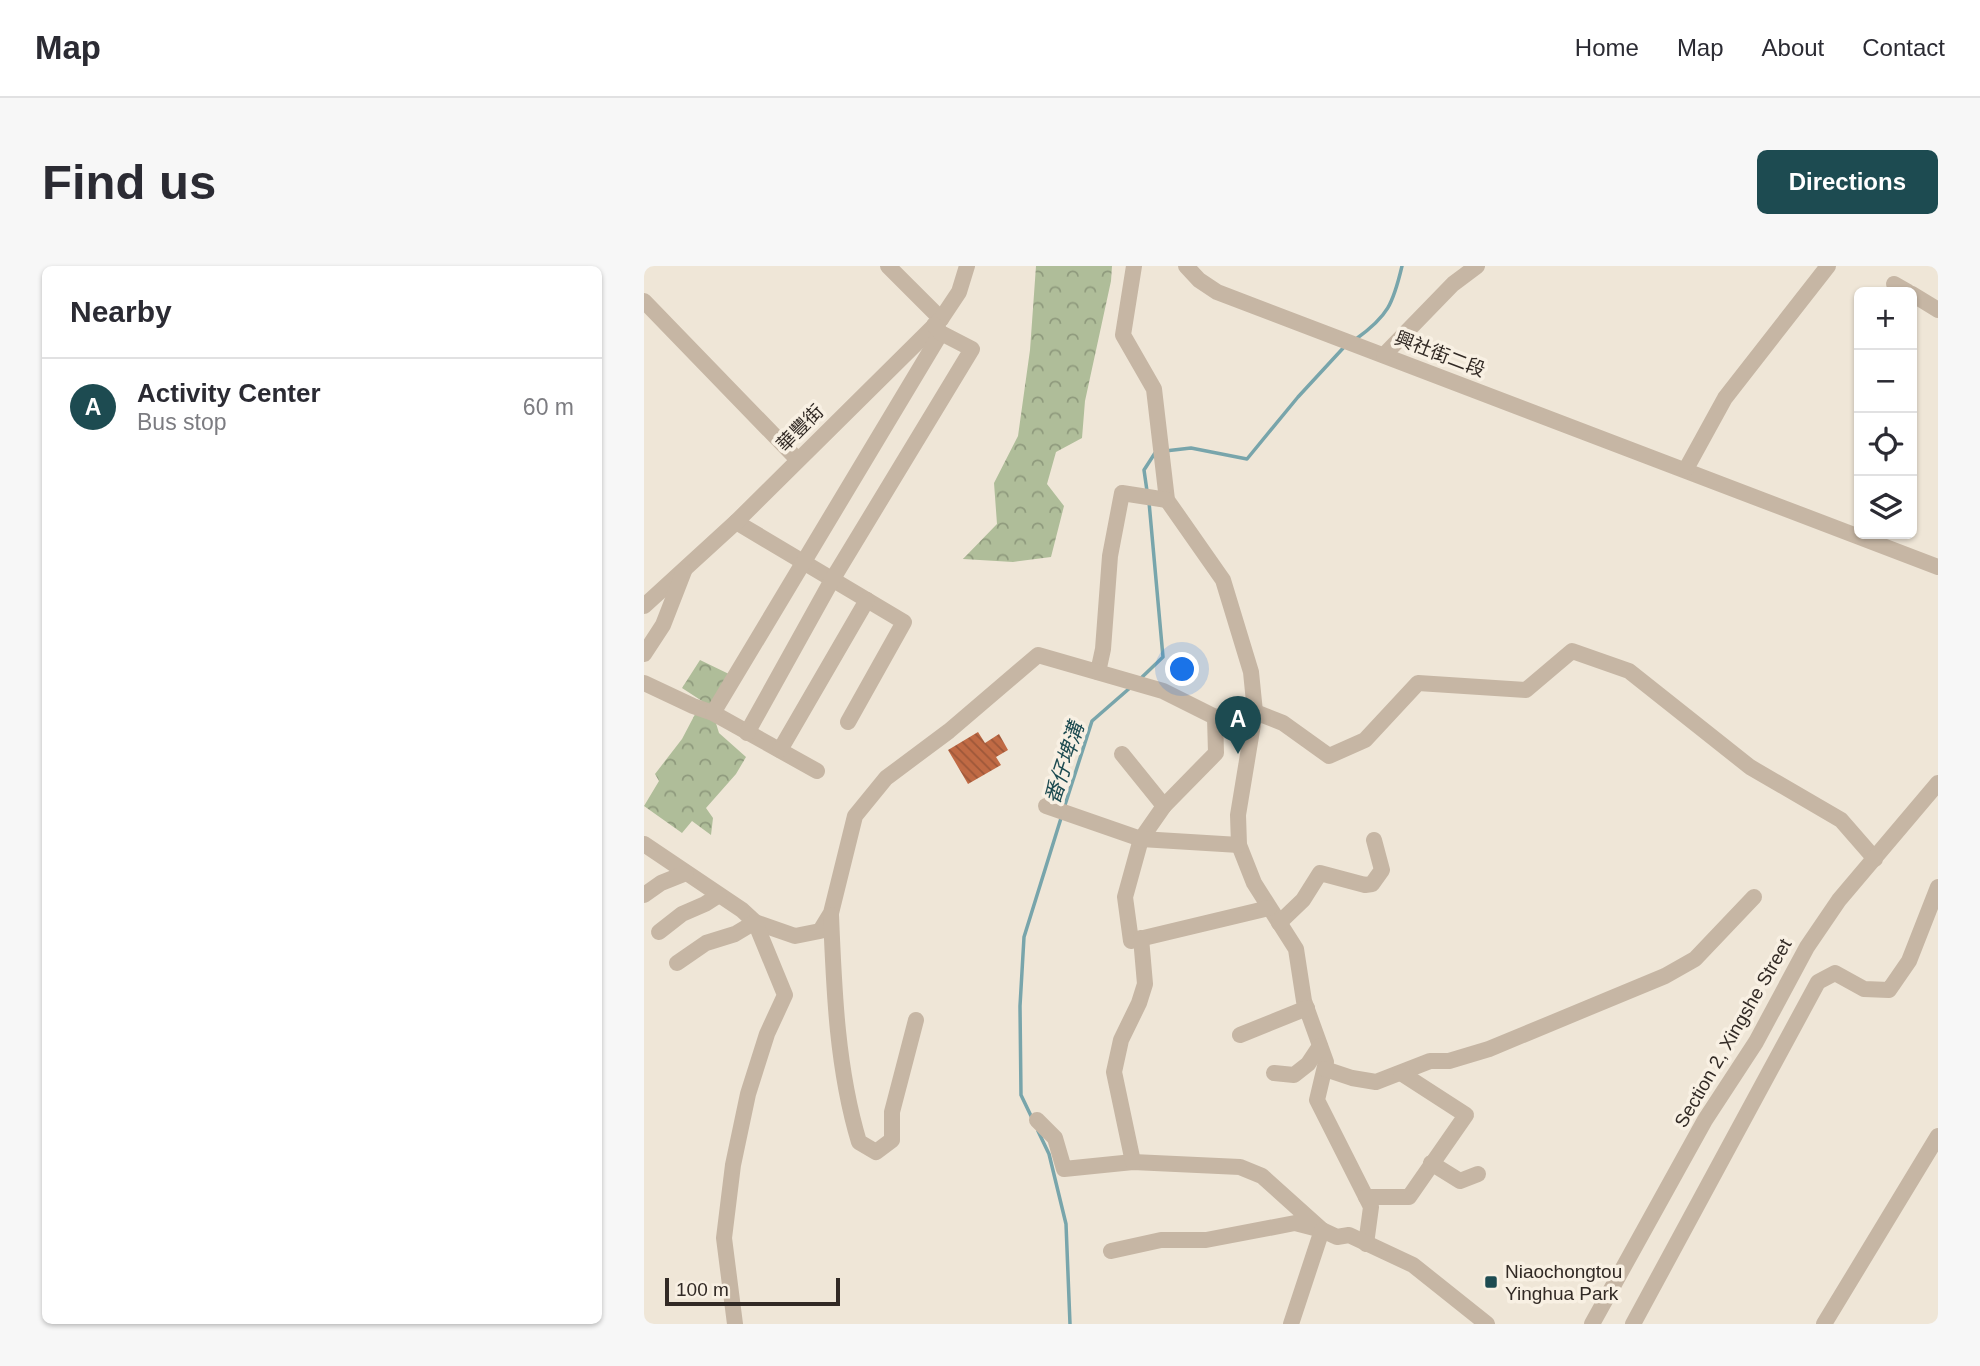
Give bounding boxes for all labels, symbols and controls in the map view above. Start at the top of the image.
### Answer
text: Map [35,29,101,66]
text: Home [1575,34,1639,61]
text: Map [1677,34,1724,61]
text: About [1762,34,1824,61]
text: Contact [1862,34,1945,61]
button: Directions [1757,150,1938,214]
text: Find us [42,155,216,209]
map controls [1854,287,1917,539]
button: + [1854,287,1917,350]
text: Nearby [70,295,172,328]
street label: 興社街二段 [1392,327,1488,381]
button: − [1854,350,1917,413]
text: Activity Center [137,378,321,408]
text: A [85,394,101,420]
text: 60 m [523,394,574,420]
street label: 華豐街 [772,400,828,456]
text: Bus stop [137,409,227,435]
button: locate [1854,413,1917,476]
button: layers [1854,476,1917,539]
your location [1165,652,1199,686]
pin: A [1215,696,1261,754]
water label: 番仔埤溝 [1040,717,1089,806]
street label: Section 2, Xingshe Street [1670,934,1796,1131]
place label: Niaochongtou Yinghua Park [1505,1261,1622,1304]
marker: Niaochongtou Yinghua Park [1483,1274,1499,1290]
scale bar [665,1275,840,1307]
text: 100 m [676,1279,729,1300]

